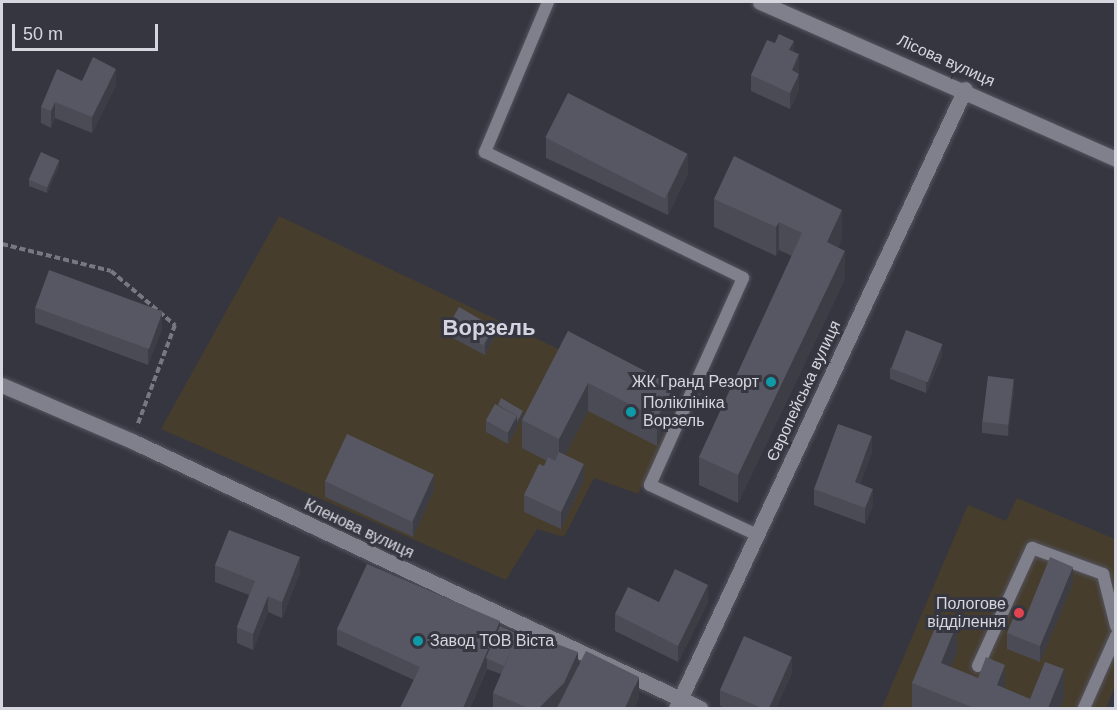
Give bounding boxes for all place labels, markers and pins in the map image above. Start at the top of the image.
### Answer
place label: ЖК Гранд Резорт [632,372,759,392]
marker: ЖК Гранд Резорт [764,375,778,389]
place label: Поліклініка Ворзель [643,393,725,431]
marker: Поліклініка Ворзель [624,405,638,419]
place label: Пологове відділення [927,594,1006,632]
marker: Пологове відділення [1010,604,1028,622]
place label: Завод ТОВ Віста [430,631,554,651]
marker: Завод ТОВ Віста [411,634,425,648]

